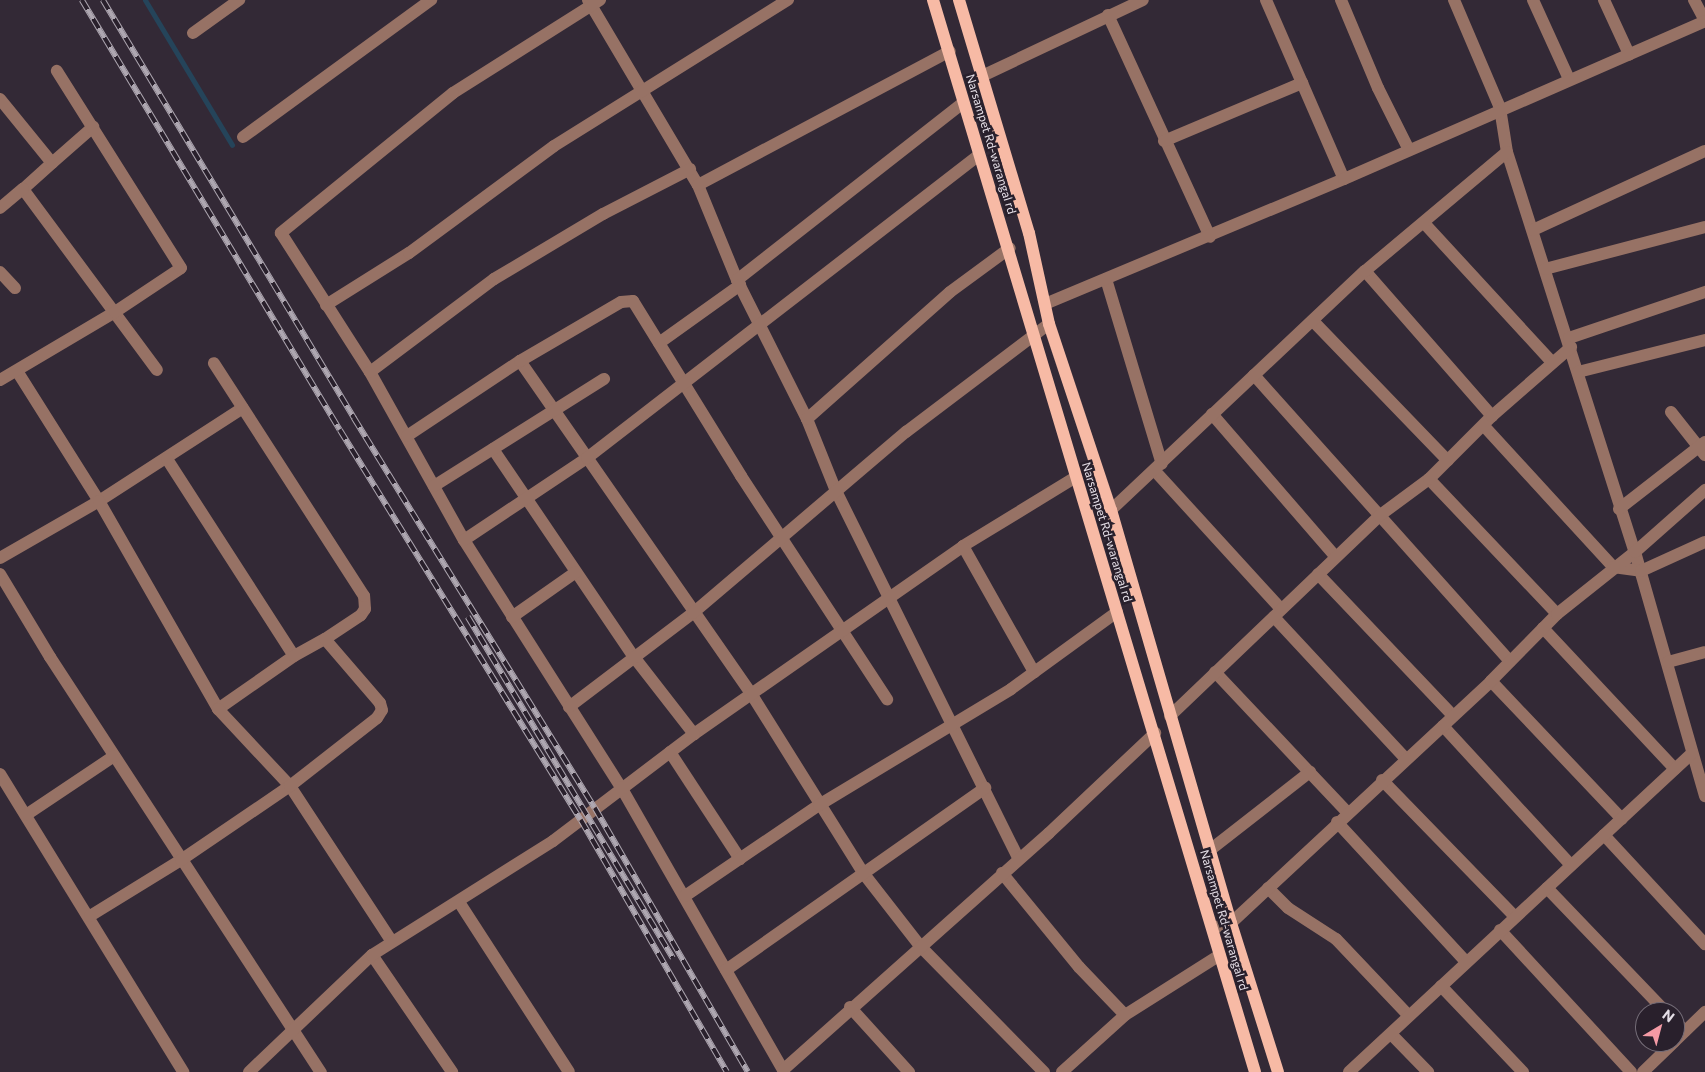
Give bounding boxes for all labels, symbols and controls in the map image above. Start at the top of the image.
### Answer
street label: Narsampet Rd-warangal rd [963,72,1019,216]
street label: Narsampet Rd-warangal rd [1079,460,1135,604]
street label: Narsampet Rd-warangal rd [1197,848,1251,992]
north arrow [1635,1002,1685,1052]
text: N [1659,1005,1678,1025]

